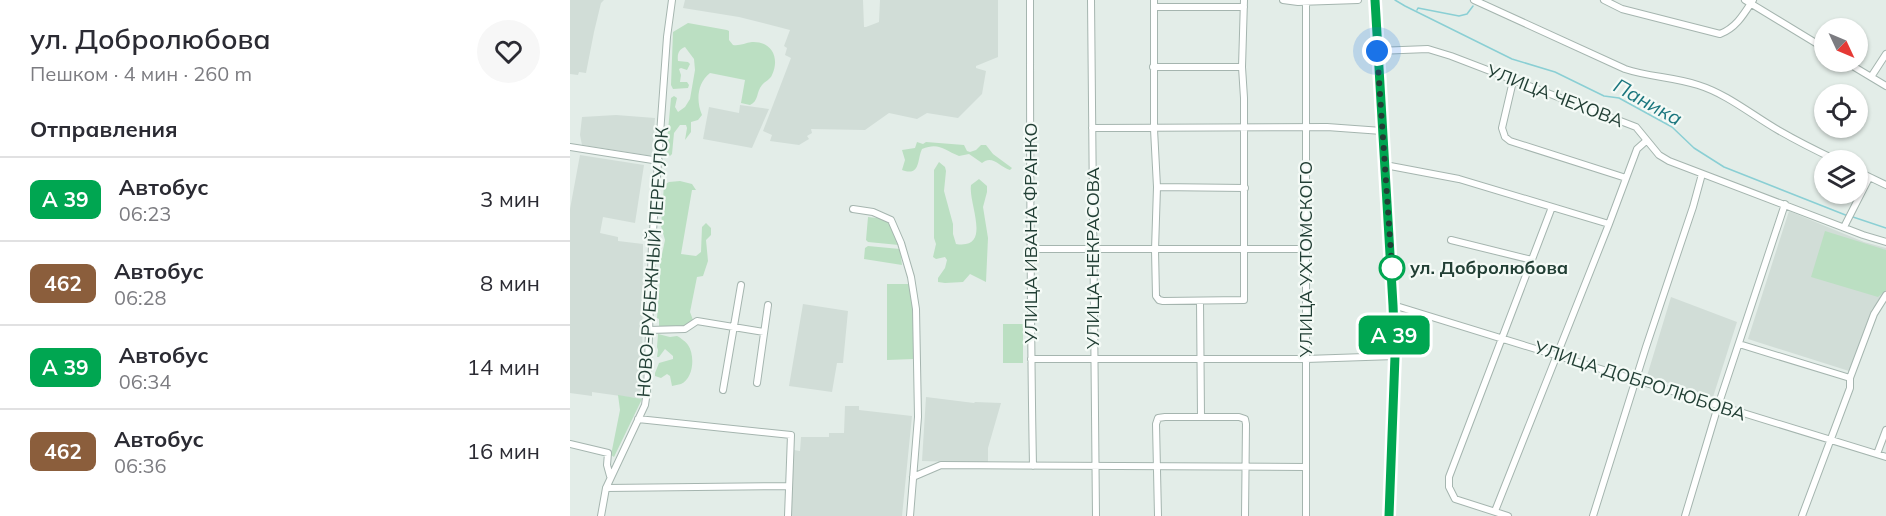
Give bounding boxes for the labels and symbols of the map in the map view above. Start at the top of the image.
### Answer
north arrow [1814,18,1868,72]
your location [1362,36,1392,66]
street label: УЛИЦА ЧЕХОВА [1483,58,1627,132]
water label: Паника [1610,73,1687,131]
street label: УЛИЦА ИВАНА ФРАНКО [1019,123,1042,344]
street label: НОВО-РУБЕЖНЫЙ ПЕРЕУЛОК [632,126,673,398]
street label: УЛИЦА УХТОМСКОГО [1294,161,1317,358]
street label: УЛИЦА НЕКРАСОВА [1081,167,1104,350]
marker: ул. Добролюбова [1379,255,1405,281]
place label: ул. Добролюбова [1410,256,1568,279]
line badge: А 39 [1352,316,1436,354]
street label: УЛИЦА ДОБРОЛЮБОВА [1530,335,1749,426]

